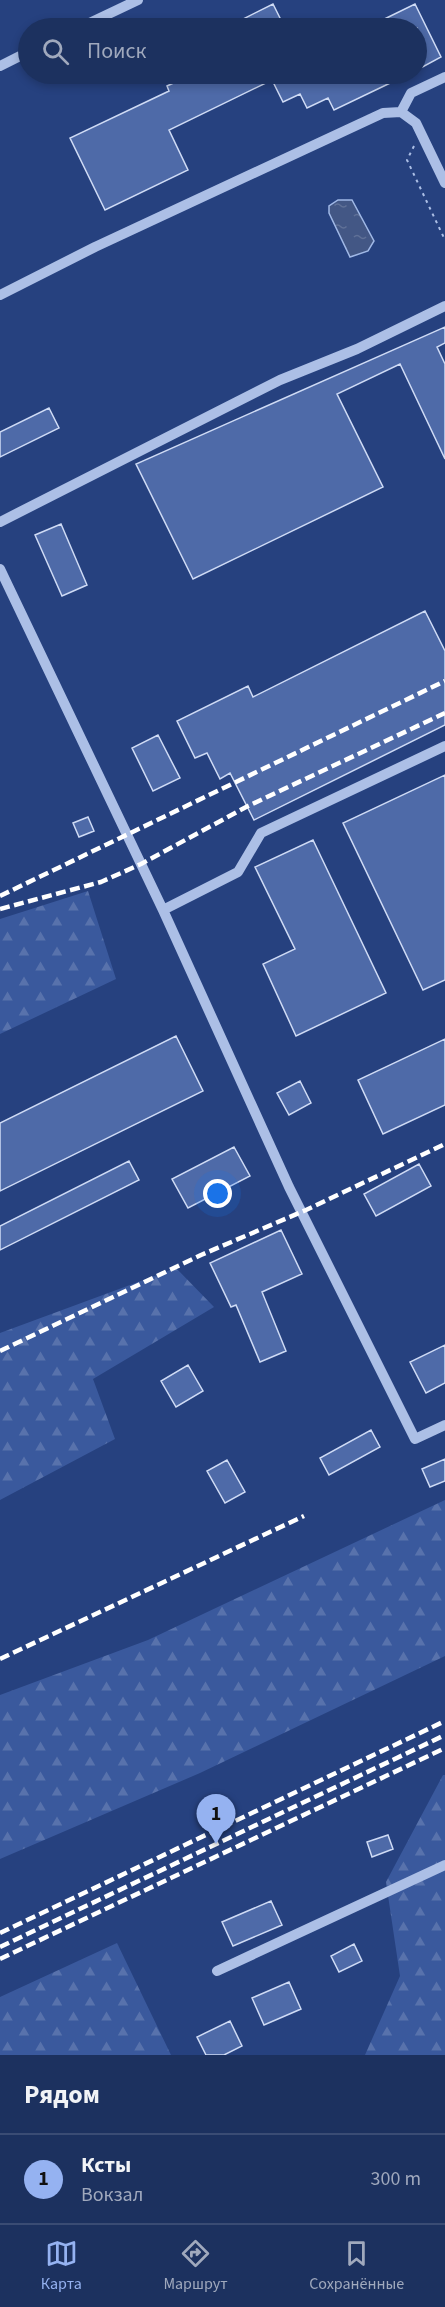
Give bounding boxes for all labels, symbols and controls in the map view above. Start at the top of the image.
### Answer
search box [18,18,427,84]
icon: search [39,35,72,68]
text: Поиск [87,35,146,67]
your location [203,1179,232,1208]
pin: 1 [196,1794,236,1844]
text: Рядом [24,2076,100,2113]
text: Ксты [81,2149,131,2181]
text: 1 [38,2165,49,2193]
text: 300 m [371,2165,421,2193]
text: Вокзал [81,2181,143,2209]
tab: Карта [41,2237,82,2295]
tab: Маршрут [163,2237,228,2295]
tab: Сохранённые [309,2237,404,2295]

